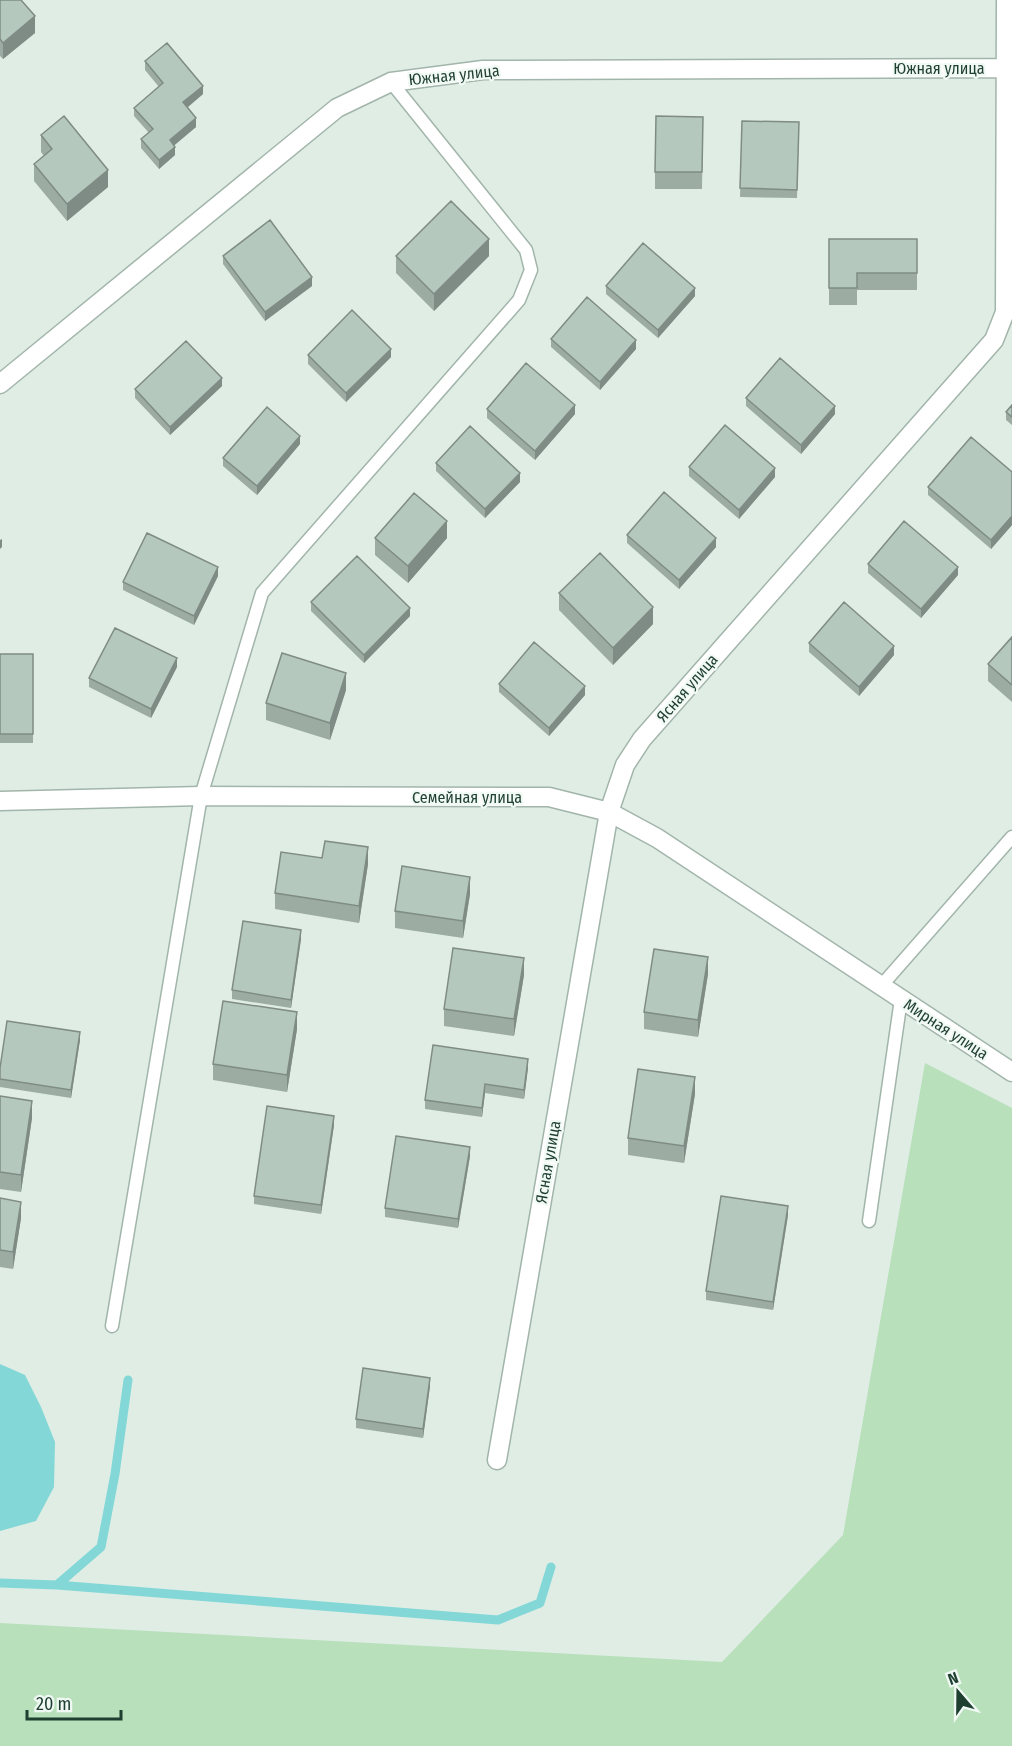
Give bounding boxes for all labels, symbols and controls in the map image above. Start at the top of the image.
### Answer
street label: Южная улица [893,59,985,78]
street label: Южная улица [408,61,501,89]
street label: Ясная улица [652,650,722,726]
street label: Семейная улица [412,788,522,807]
street label: Мирная улица [900,995,992,1063]
street label: Ясная улица [531,1119,565,1205]
north arrow [928,1662,988,1722]
text: N [945,1668,961,1689]
scale bar [27,1683,122,1721]
text: 20 m [36,1693,71,1715]

